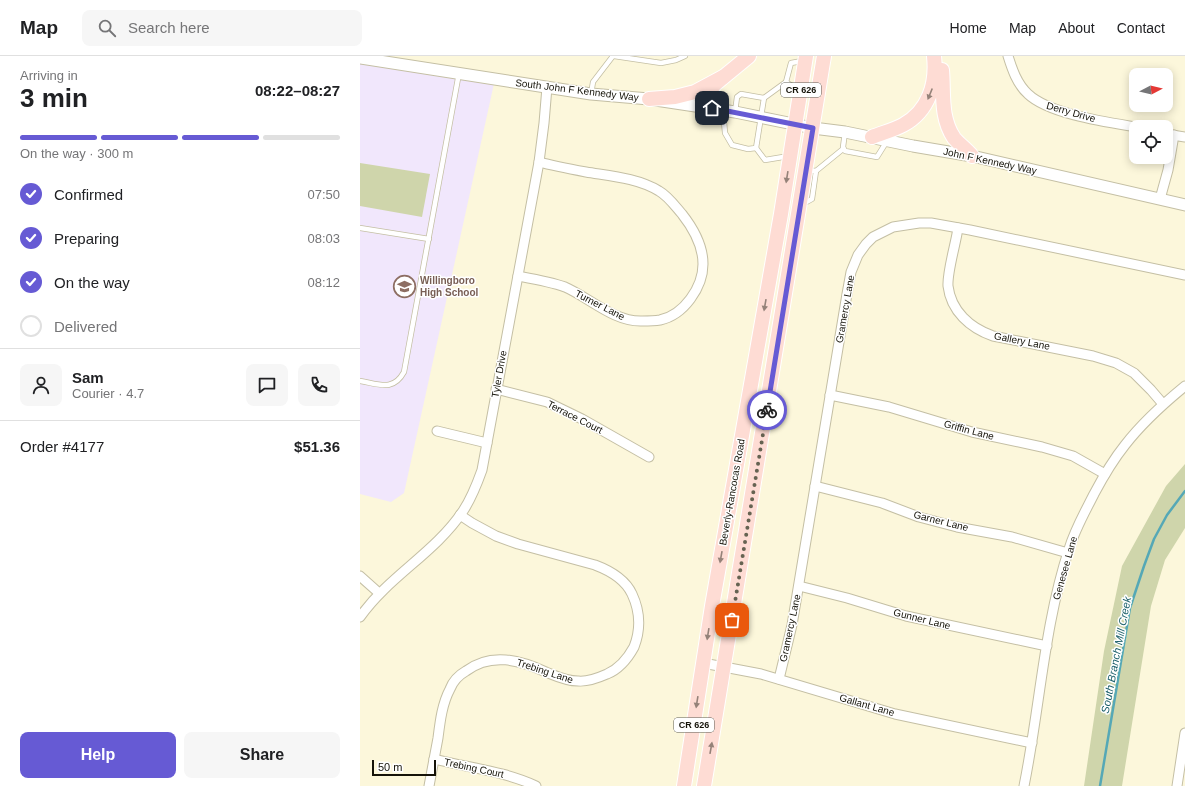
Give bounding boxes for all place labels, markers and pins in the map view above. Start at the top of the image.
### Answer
pin [695,91,729,125]
school or university icon: Willingboro High School [392,273,418,299]
place label: Willingboro High School [420,275,479,298]
pin [715,603,749,637]

